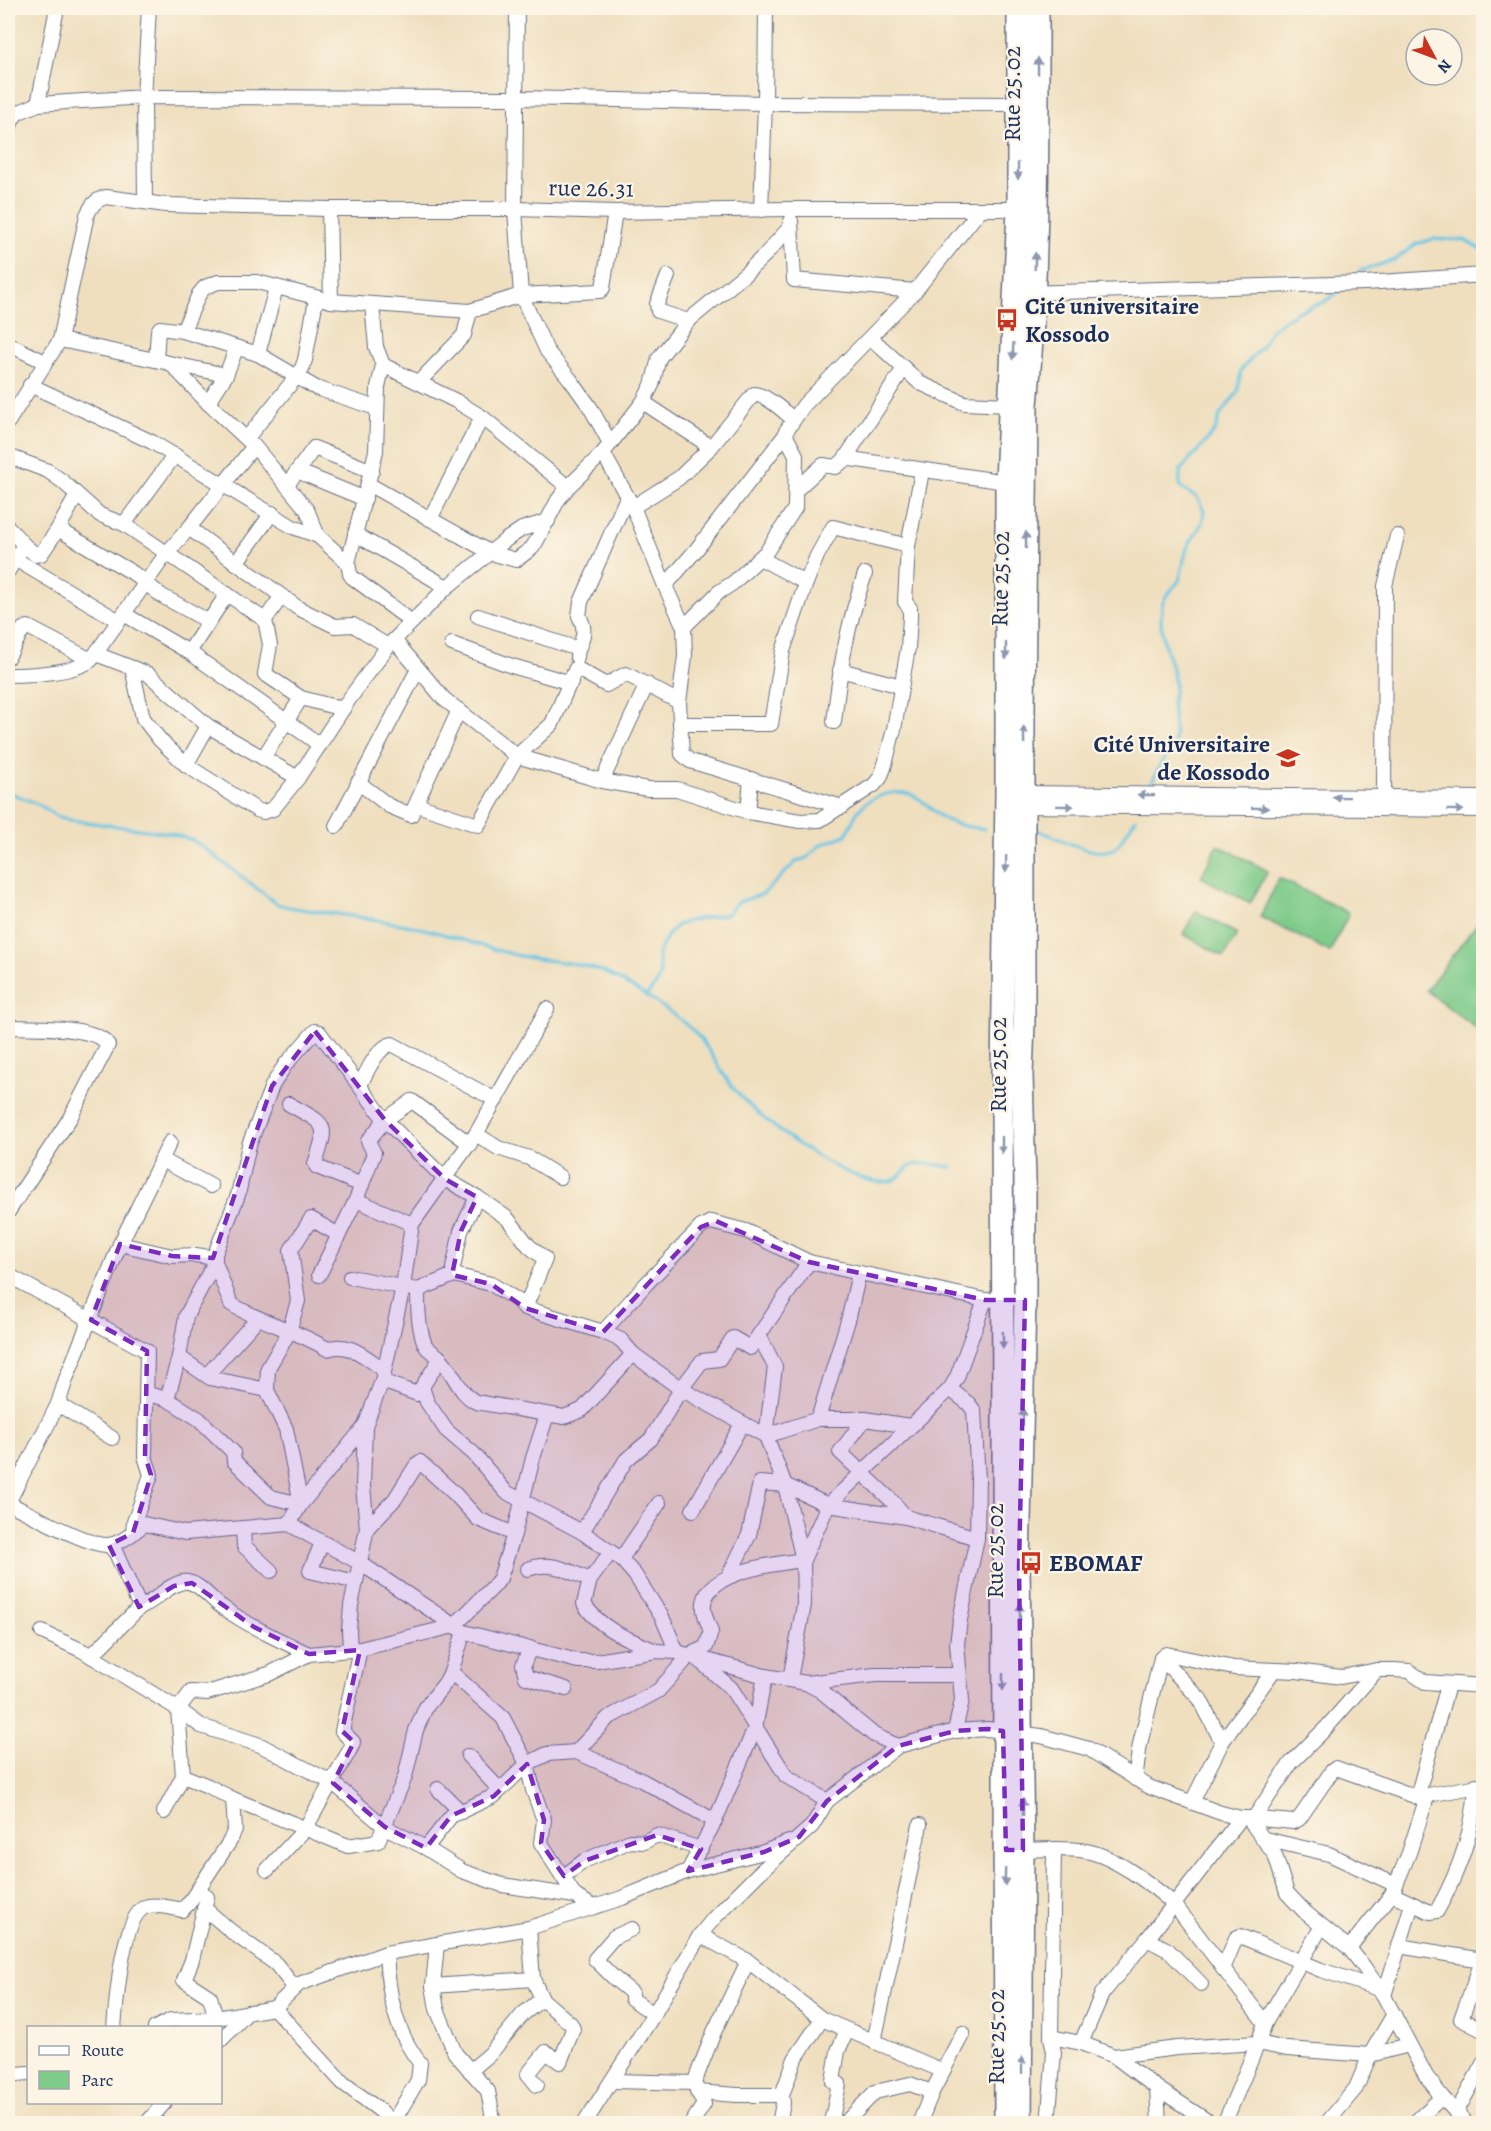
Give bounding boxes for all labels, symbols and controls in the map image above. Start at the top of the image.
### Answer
north arrow [1404,27,1464,87]
street label: Rue 25.02 [996,46,1028,142]
text: N [1432,55,1457,78]
one-way arrow [1033,56,1043,75]
one-way arrow [1013,161,1023,180]
street label: rue 26.31 [548,171,634,205]
one-way arrow [1030,251,1040,270]
place label: Cité universitaire Kossodo [1025,290,1199,350]
bus stop icon: Cité universitaire Kossodo [994,307,1020,333]
one-way arrow [1008,342,1017,361]
one-way arrow [1021,530,1031,549]
street label: Rue 25.02 [983,531,1017,627]
one-way arrow [1001,642,1011,661]
one-way arrow [1019,725,1029,744]
place label: Cité Universitaire de Kossodo [1094,728,1270,788]
school or university icon: Cité Universitaire de Kossodo [1275,745,1301,771]
one-way arrow [1137,790,1156,799]
one-way arrow [1332,792,1351,802]
one-way arrow [1055,801,1074,811]
one-way arrow [1250,803,1269,813]
one-way arrow [1445,805,1464,815]
one-way arrow [1001,855,1010,874]
street label: Rue 25.02 [982,1017,1014,1113]
one-way arrow [997,1135,1007,1154]
one-way arrow [998,1330,1008,1349]
one-way arrow [1018,1408,1028,1427]
street label: Rue 25.02 [979,1503,1011,1599]
place label: EBOMAF [1049,1547,1143,1579]
bus stop icon: EBOMAF [1018,1550,1044,1576]
one-way arrow [1015,1603,1025,1622]
one-way arrow [998,1672,1008,1691]
one-way arrow [1018,1798,1028,1817]
one-way arrow [1000,1867,1010,1886]
street label: Rue 25.02 [980,1989,1012,2085]
legend [27,2026,222,2104]
text: Route [81,2038,124,2062]
one-way arrow [1017,2056,1026,2075]
text: Parc [81,2068,113,2092]

